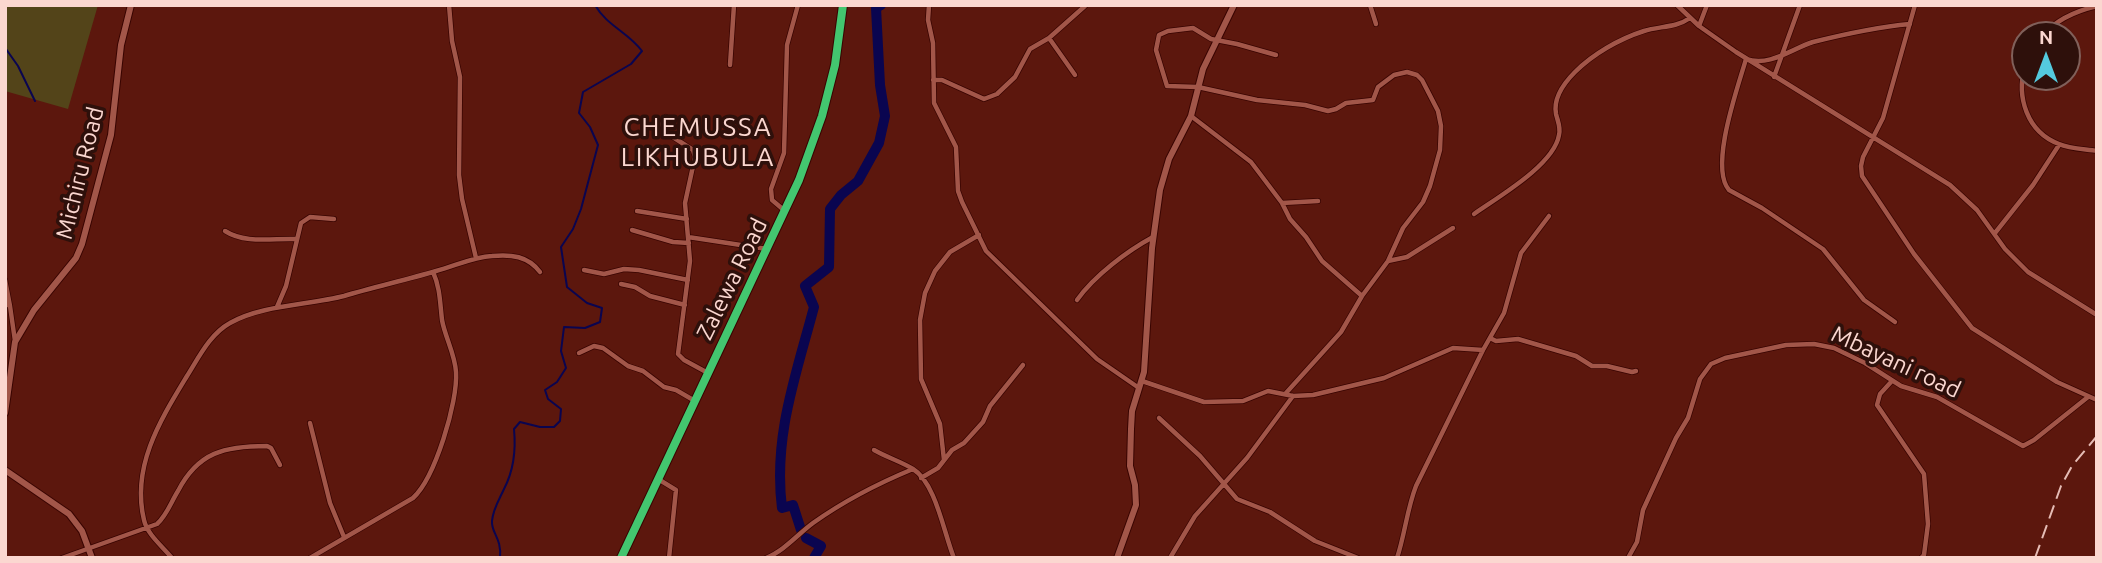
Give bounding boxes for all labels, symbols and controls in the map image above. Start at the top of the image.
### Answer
north arrow [2011,21,2081,91]
text: N [2039,26,2053,48]
street label: Michiru Road [50,104,110,242]
district label: CHEMUSSA LIKHUBULA [622,111,774,172]
street label: Zalewa Road [691,214,773,344]
street label: Mbayani road [1827,320,1965,404]

